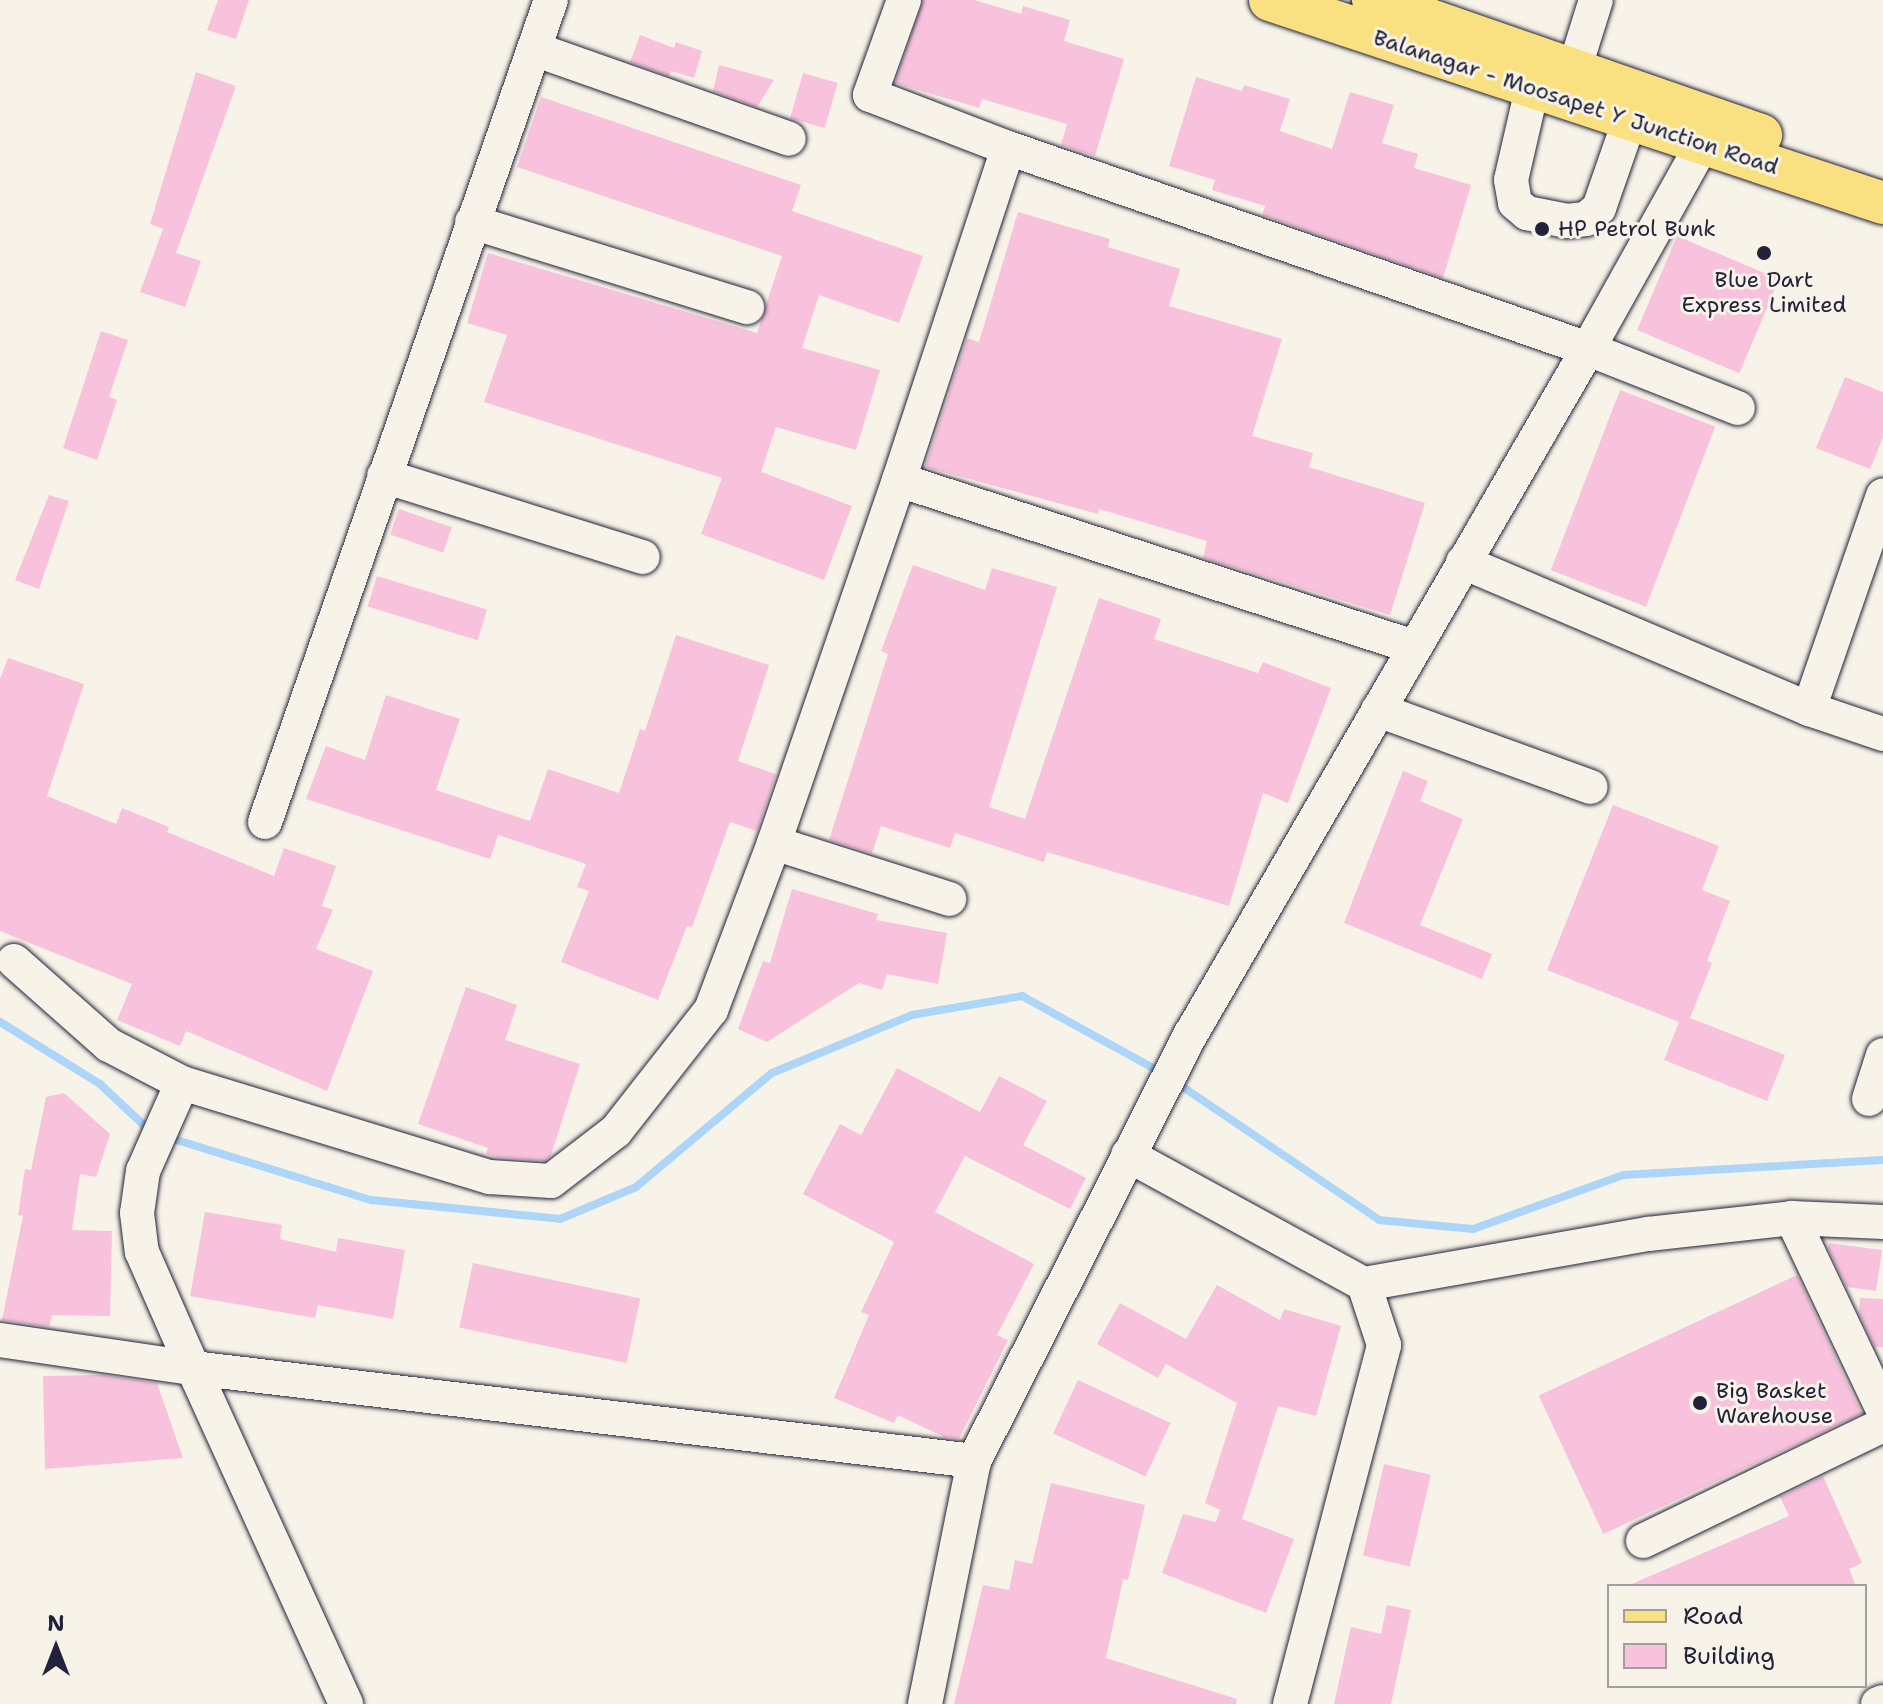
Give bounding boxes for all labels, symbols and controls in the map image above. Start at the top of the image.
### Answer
street label: Balanagar - Moosapet Y Junction Road [1370,24,1782,180]
place label: HP Petrol Bunk [1558,216,1716,242]
marker: HP Petrol Bunk [1533,220,1551,238]
marker: Blue Dart Express Limited [1755,244,1773,262]
place label: Blue Dart Express Limited [1682,266,1846,318]
place label: Big Basket Warehouse [1716,1377,1833,1428]
marker: Big Basket Warehouse [1691,1394,1709,1412]
legend [1607,1584,1867,1688]
text: Road [1683,1600,1743,1632]
north arrow [16,1608,96,1688]
text: N [47,1609,65,1638]
text: Building [1683,1640,1775,1672]

